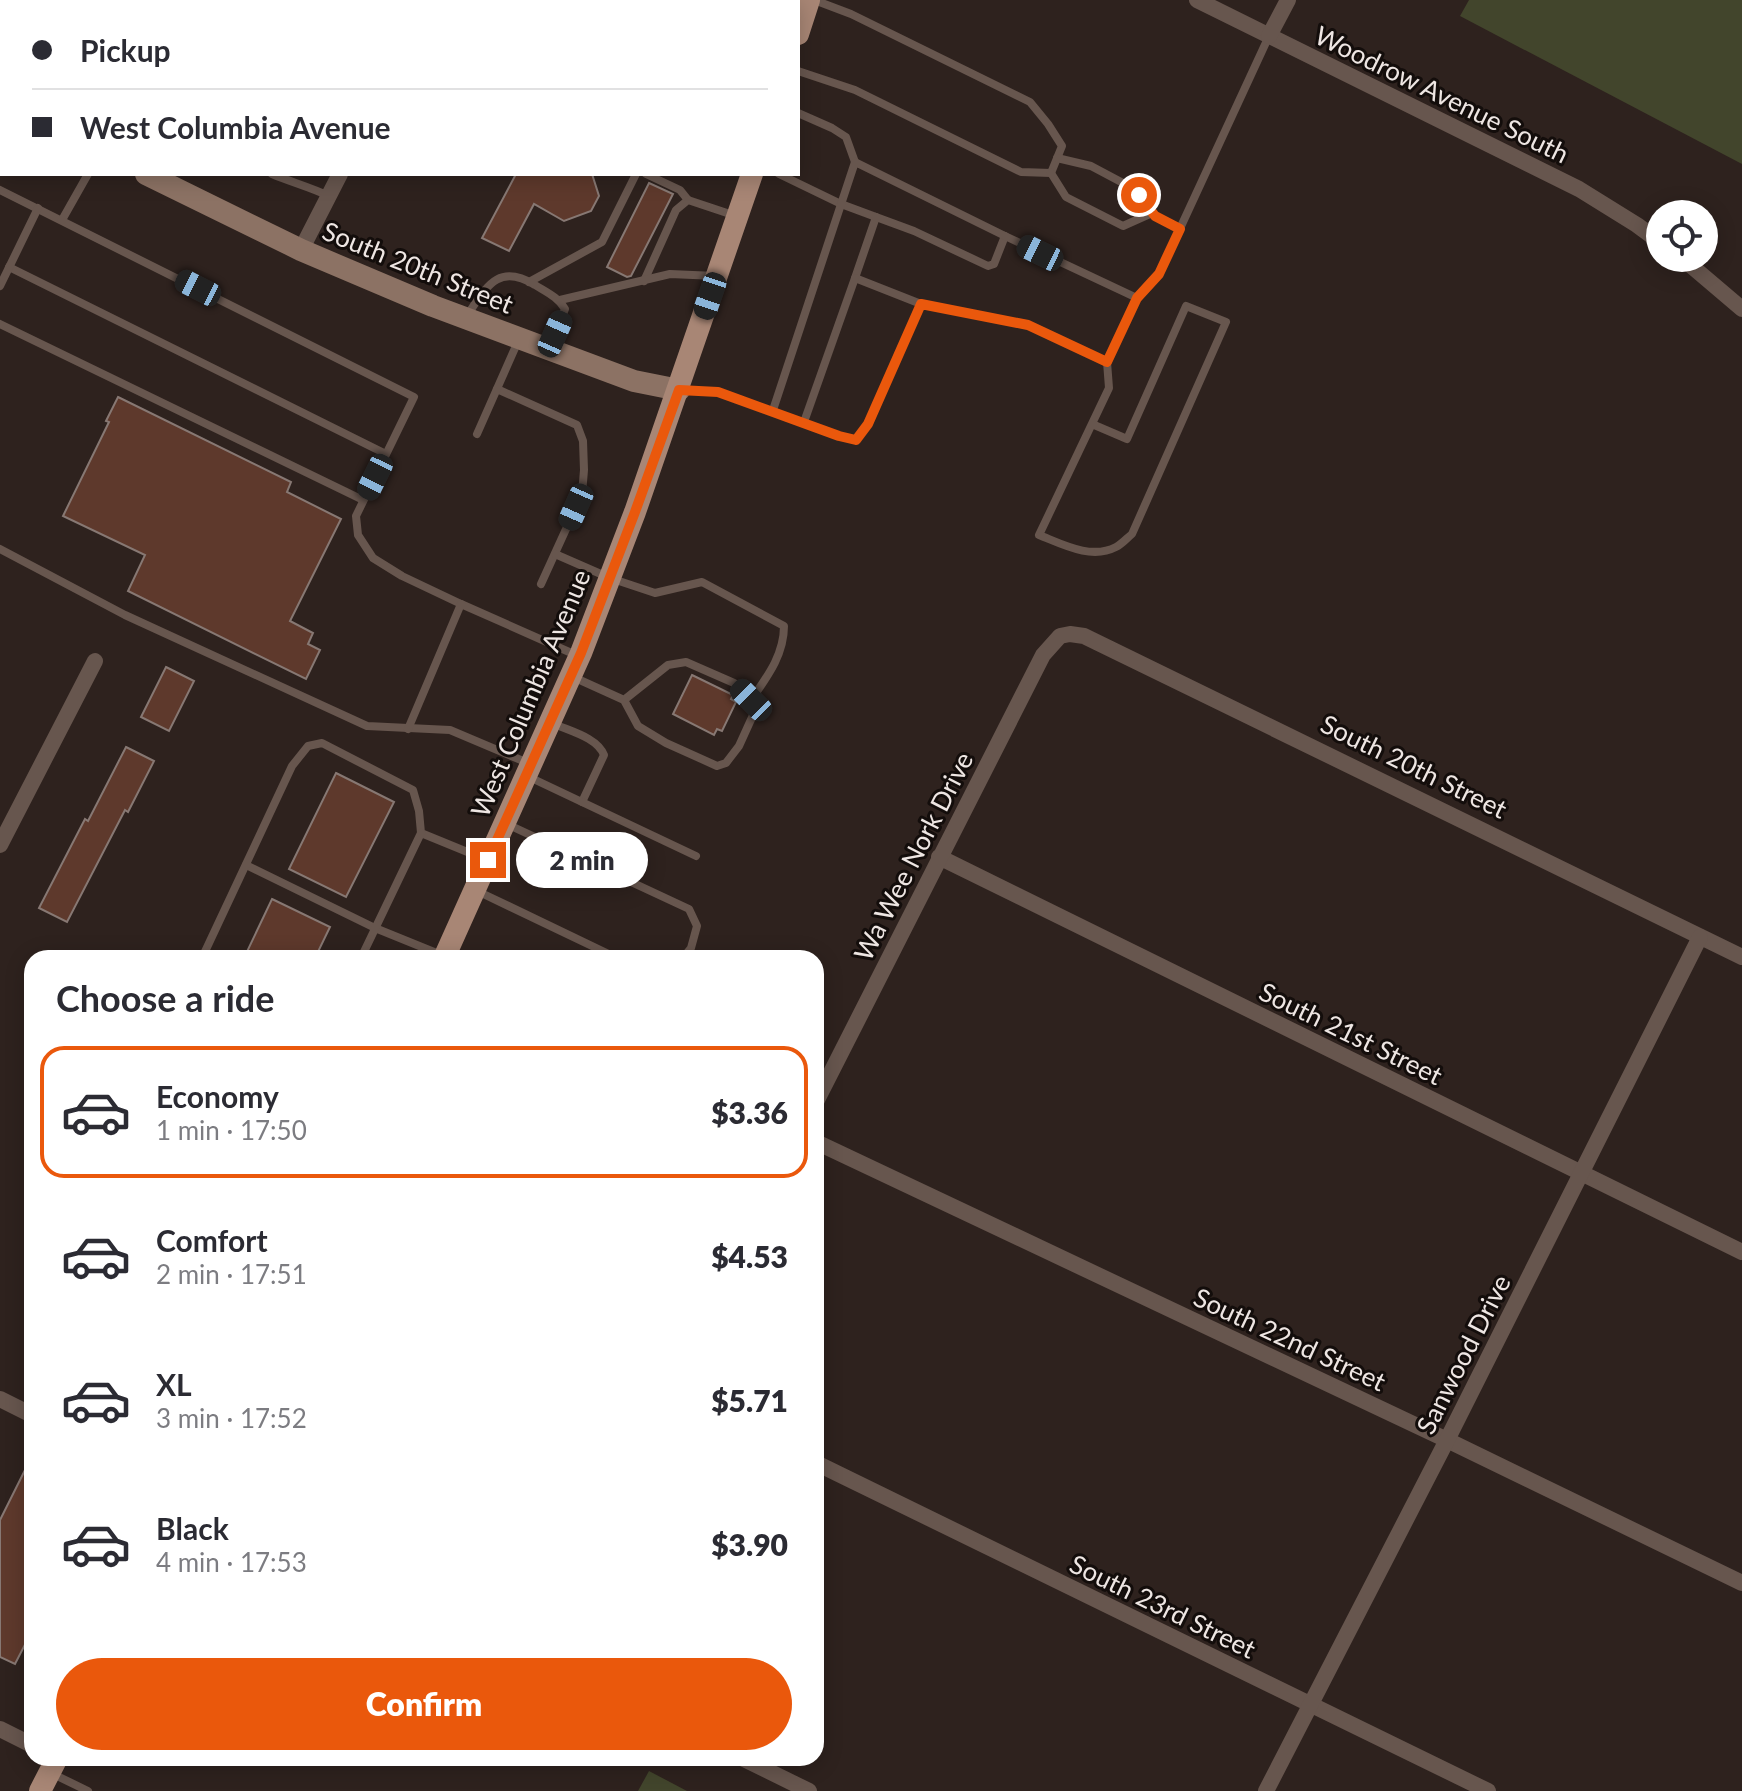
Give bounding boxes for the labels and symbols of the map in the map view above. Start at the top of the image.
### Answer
street label: Woodrow Avenue South [1310,19,1574,169]
route start [1121,177,1157,213]
street label: South 20th Street [318,214,519,320]
car [1013,232,1067,274]
car [171,266,225,310]
car [691,269,729,323]
car [534,307,576,361]
car [354,450,396,504]
car [555,480,597,534]
street label: West Columbia Avenue [463,564,597,822]
car [726,675,776,725]
street label: South 20th Street [1316,707,1513,825]
street label: Wa Wee Nork Drive [847,746,979,966]
callout: 2 min [516,832,648,888]
route end [470,842,506,878]
street label: South 21st Street [1254,975,1448,1091]
street label: Sanwood Drive [1409,1269,1517,1439]
street label: South 22nd Street [1189,1281,1392,1398]
street label: South 23rd Street [1065,1547,1262,1665]

